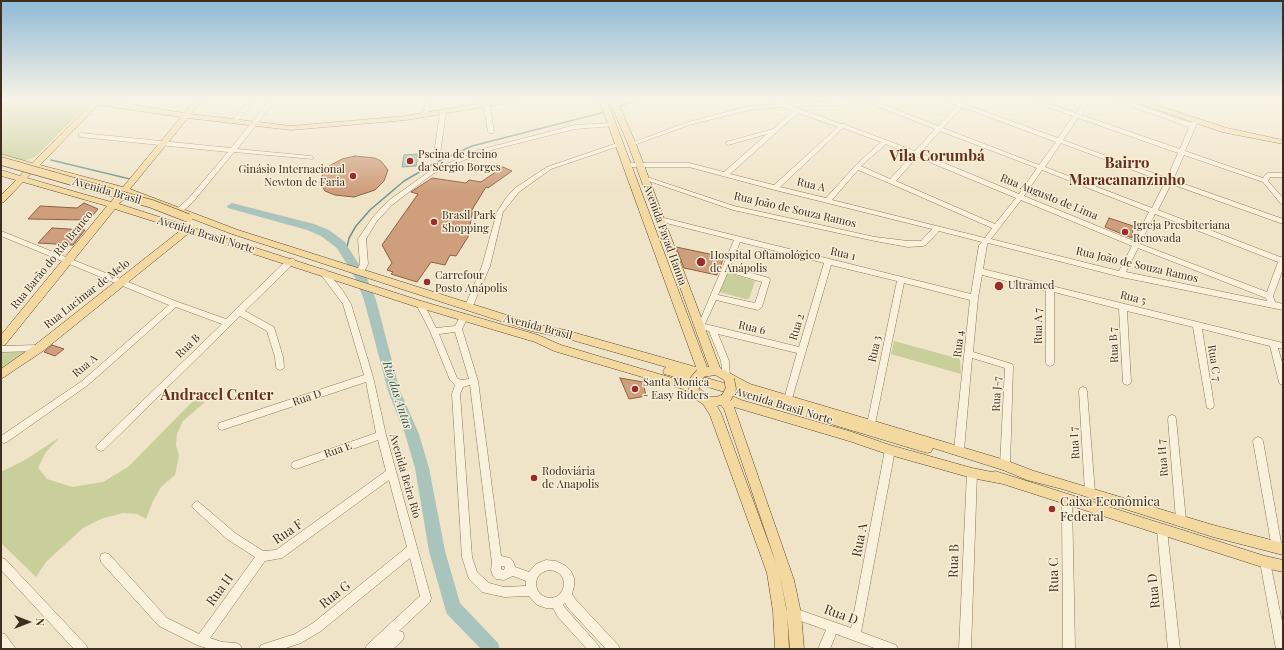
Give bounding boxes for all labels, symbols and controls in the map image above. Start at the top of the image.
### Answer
district label: Vila Corumbá [889,147,985,165]
place label: Pscina de treino da Sérgio Borges [418,148,501,174]
district label: Bairro Maracananzinho [1069,154,1185,189]
marker: Pscina de treino da Sérgio Borges [405,156,415,166]
place label: Ginásio Internacional Newton de Faria [239,163,345,189]
marker: Ginásio Internacional Newton de Faria [348,171,358,181]
street label: Rua Augusto de Lima [998,171,1100,223]
street label: Avenida Brasil [71,175,143,207]
street label: Rua A [796,175,826,195]
street label: Avenida Fayad Hanna [641,183,689,287]
street label: Rua João de Souza Ramos [733,189,857,231]
street label: Rua Barão do Rio Branco [8,208,96,312]
place label: Brasil Park Shopping [442,209,496,235]
street label: Avenida Brasil Norte [156,214,256,256]
marker: Brasil Park Shopping [429,217,439,227]
place label: Igreja Presbiteriana Renovada [1133,219,1230,245]
marker: Igreja Presbiteriana Renovada [1120,227,1130,237]
street label: Rua João de Souza Ramos [1075,244,1199,286]
street label: Rua 1 [829,245,857,263]
place label: Hospital Oftamológico de Anápolis [710,249,820,275]
marker: Hospital Oftamológico de Anápolis [695,256,707,268]
street label: Rua Lucimar de Melo [42,257,132,331]
place label: Carrefour Posto Anápolis [435,269,507,295]
marker: Carrefour Posto Anápolis [422,277,432,287]
place label: Ultramed [1008,279,1054,293]
marker: Ultramed [993,280,1005,292]
street label: Rua 5 [1119,288,1147,308]
street label: Rua A 7 [1032,308,1046,344]
street label: Avenida Brasil [502,311,574,343]
street label: Rua 2 [787,312,807,342]
street label: Rua 6 [737,318,767,338]
street label: Rua B 7 [1106,327,1122,363]
street label: Rua 4 [951,330,967,358]
street label: Rua B [173,331,203,361]
street label: Rua 3 [866,335,884,363]
street label: Rua C 7 [1205,344,1223,382]
street label: Rua A [70,352,100,380]
water label: Rio das Antas [379,359,415,431]
place label: Santa Monica - Easy Riders [643,376,709,402]
street label: Rua J-7 [990,376,1004,412]
marker: Santa Monica - Easy Riders [630,384,640,394]
street label: Avenida Brasil Norte [734,385,834,427]
district label: Andracel Center [160,386,274,404]
street label: Rua D [291,387,323,409]
street label: Rua I 7 [1067,426,1083,460]
street label: Avenida Beira Rio [387,432,423,520]
street label: Rua E [322,439,354,461]
street label: Rua H 7 [1155,439,1171,477]
place label: Rodoviária de Anapolis [542,465,599,491]
marker: Rodoviária de Anapolis [529,473,539,483]
place label: Caixa Econômica Federal [1060,494,1160,525]
marker: Caixa Econômica Federal [1047,504,1057,514]
street label: Rua F [270,516,306,548]
street label: Rua A [849,522,871,558]
street label: Rua B [946,544,962,578]
street label: Rua C [1046,558,1062,592]
street label: Rua H [203,571,237,609]
street label: Rua D [1144,573,1164,609]
street label: Rua G [316,578,354,612]
north arrow [8,602,48,642]
street label: Rua D [822,602,860,628]
text: N [33,618,48,626]

